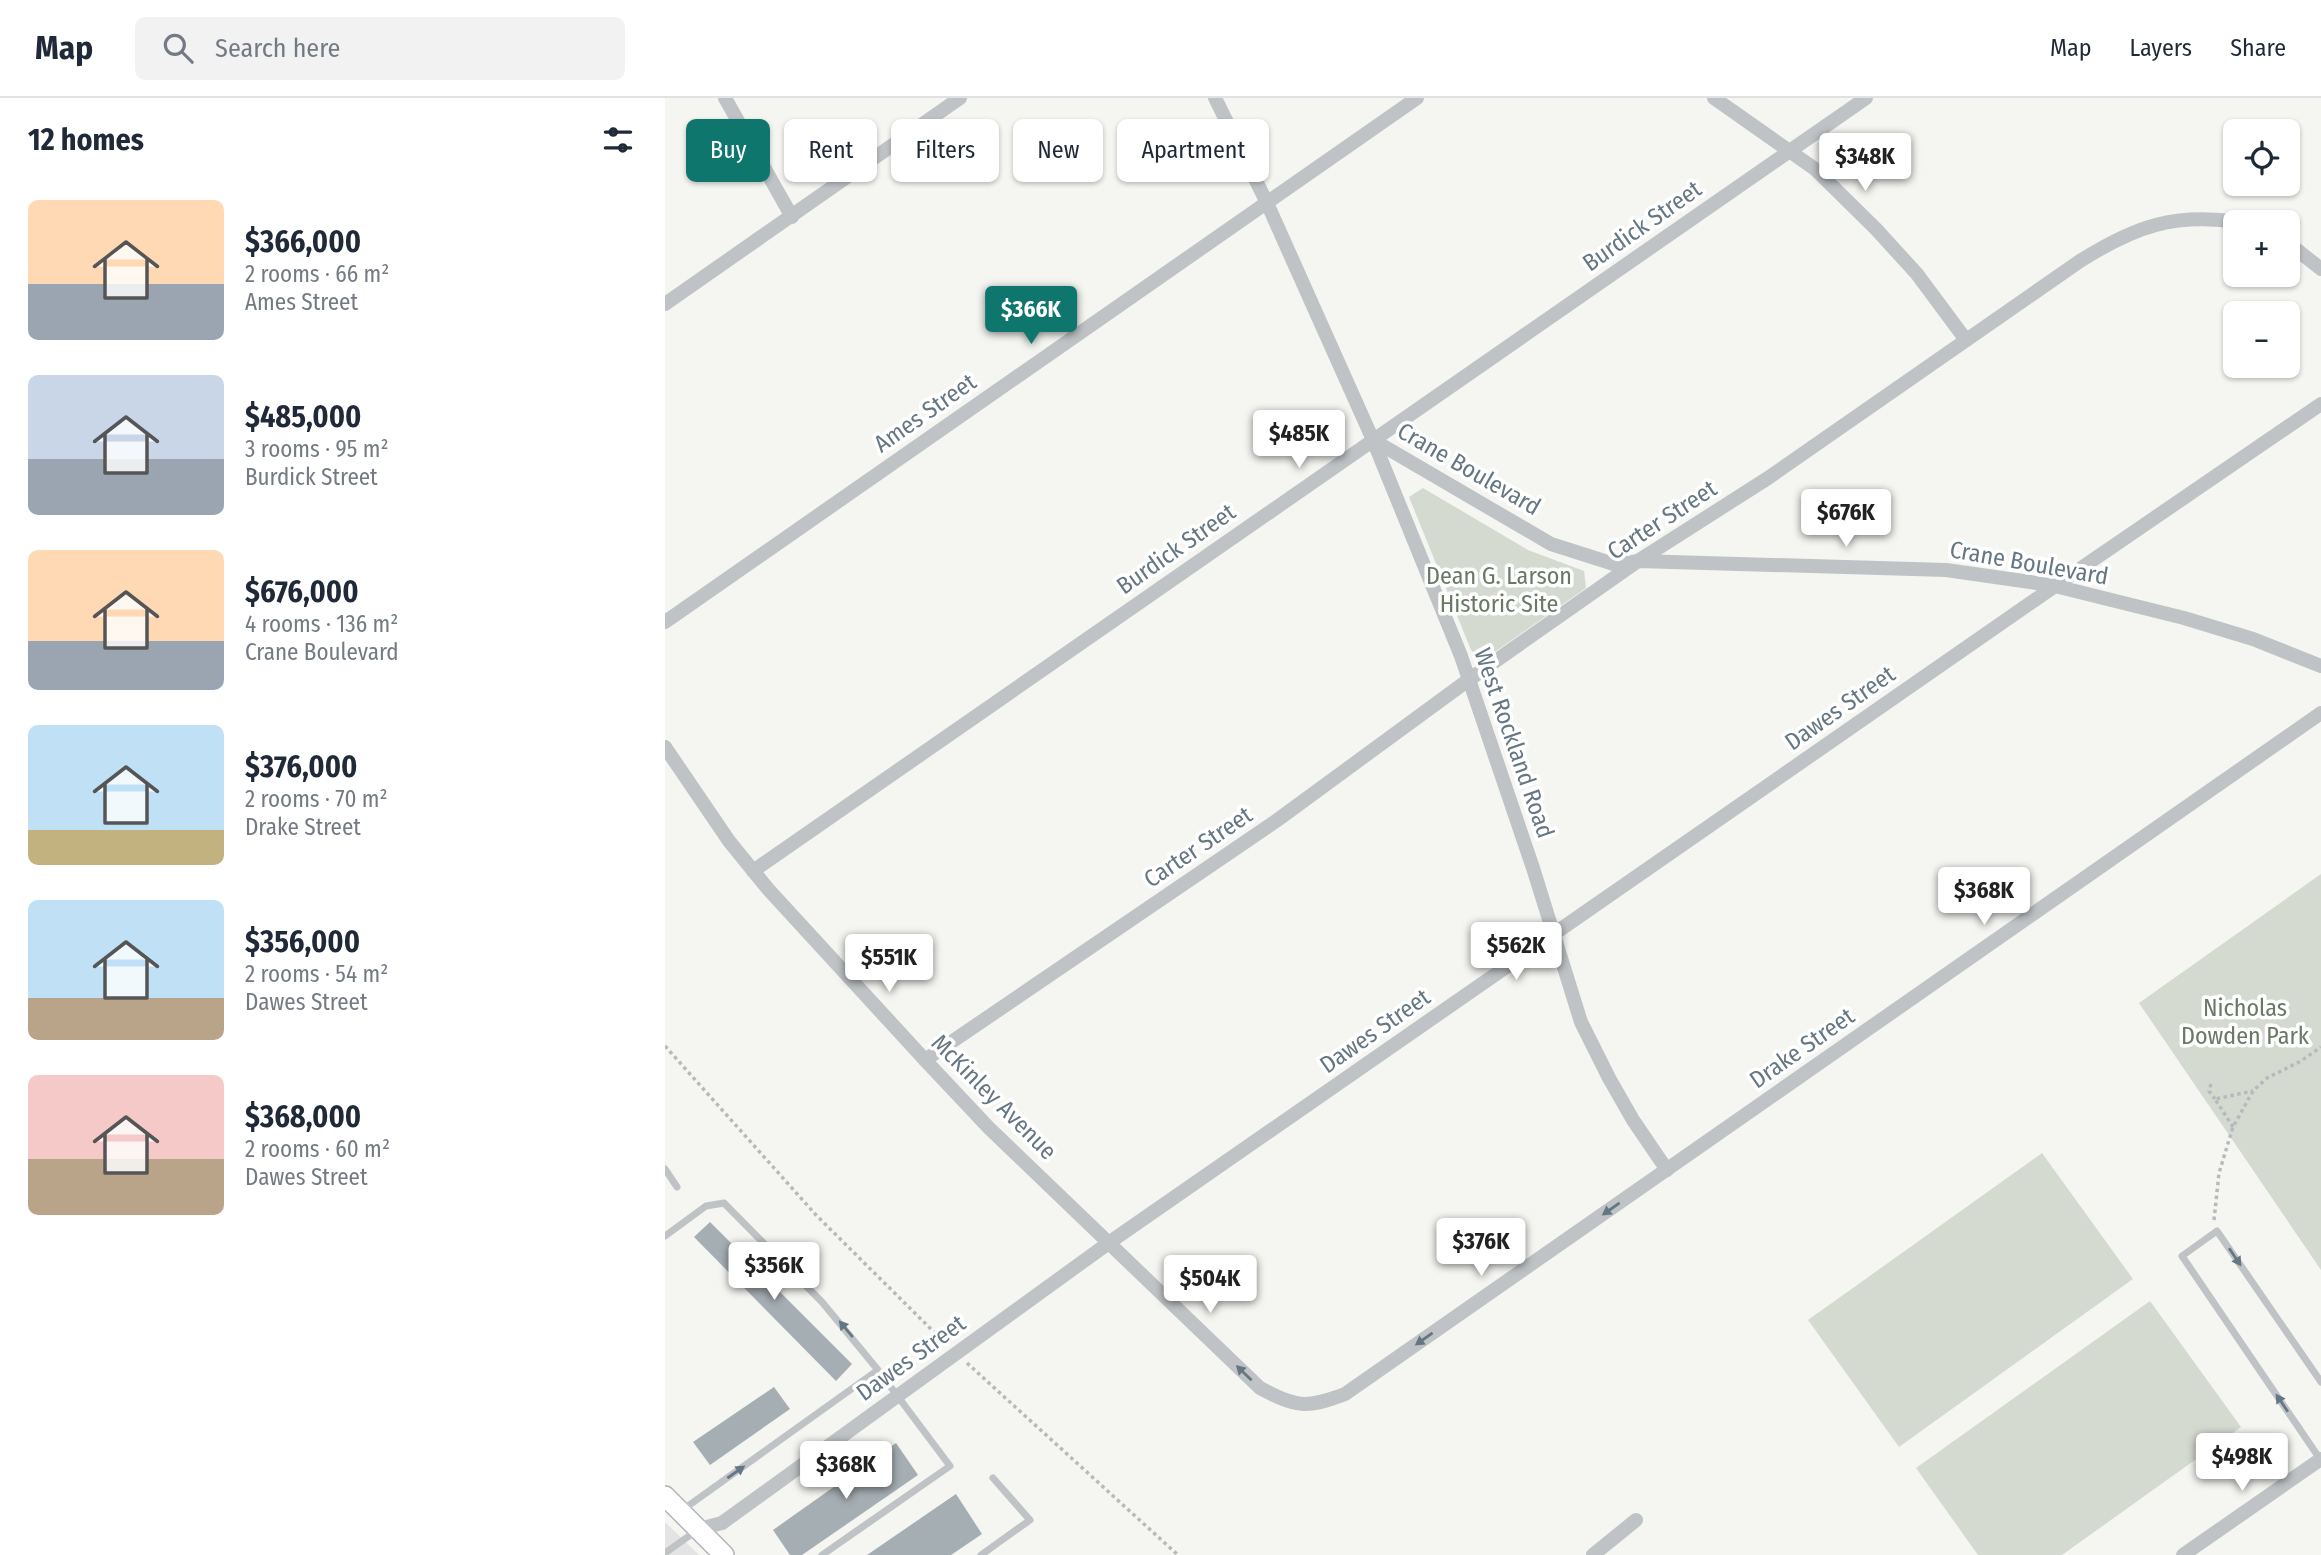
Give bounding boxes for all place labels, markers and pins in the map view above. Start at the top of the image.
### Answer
pin: $348K [1816,134,1914,193]
pin: $366K [982,286,1080,346]
pin: $485K [1250,410,1348,470]
pin: $676K [1797,490,1895,549]
pin: $368K [1935,868,2033,927]
pin: $562K [1467,922,1565,982]
pin: $551K [840,934,938,994]
pin: $376K [1432,1218,1530,1278]
pin: $356K [725,1242,823,1302]
pin: $504K [1161,1256,1259,1315]
pin: $498K [2193,1434,2291,1493]
pin: $368K [797,1442,895,1501]

